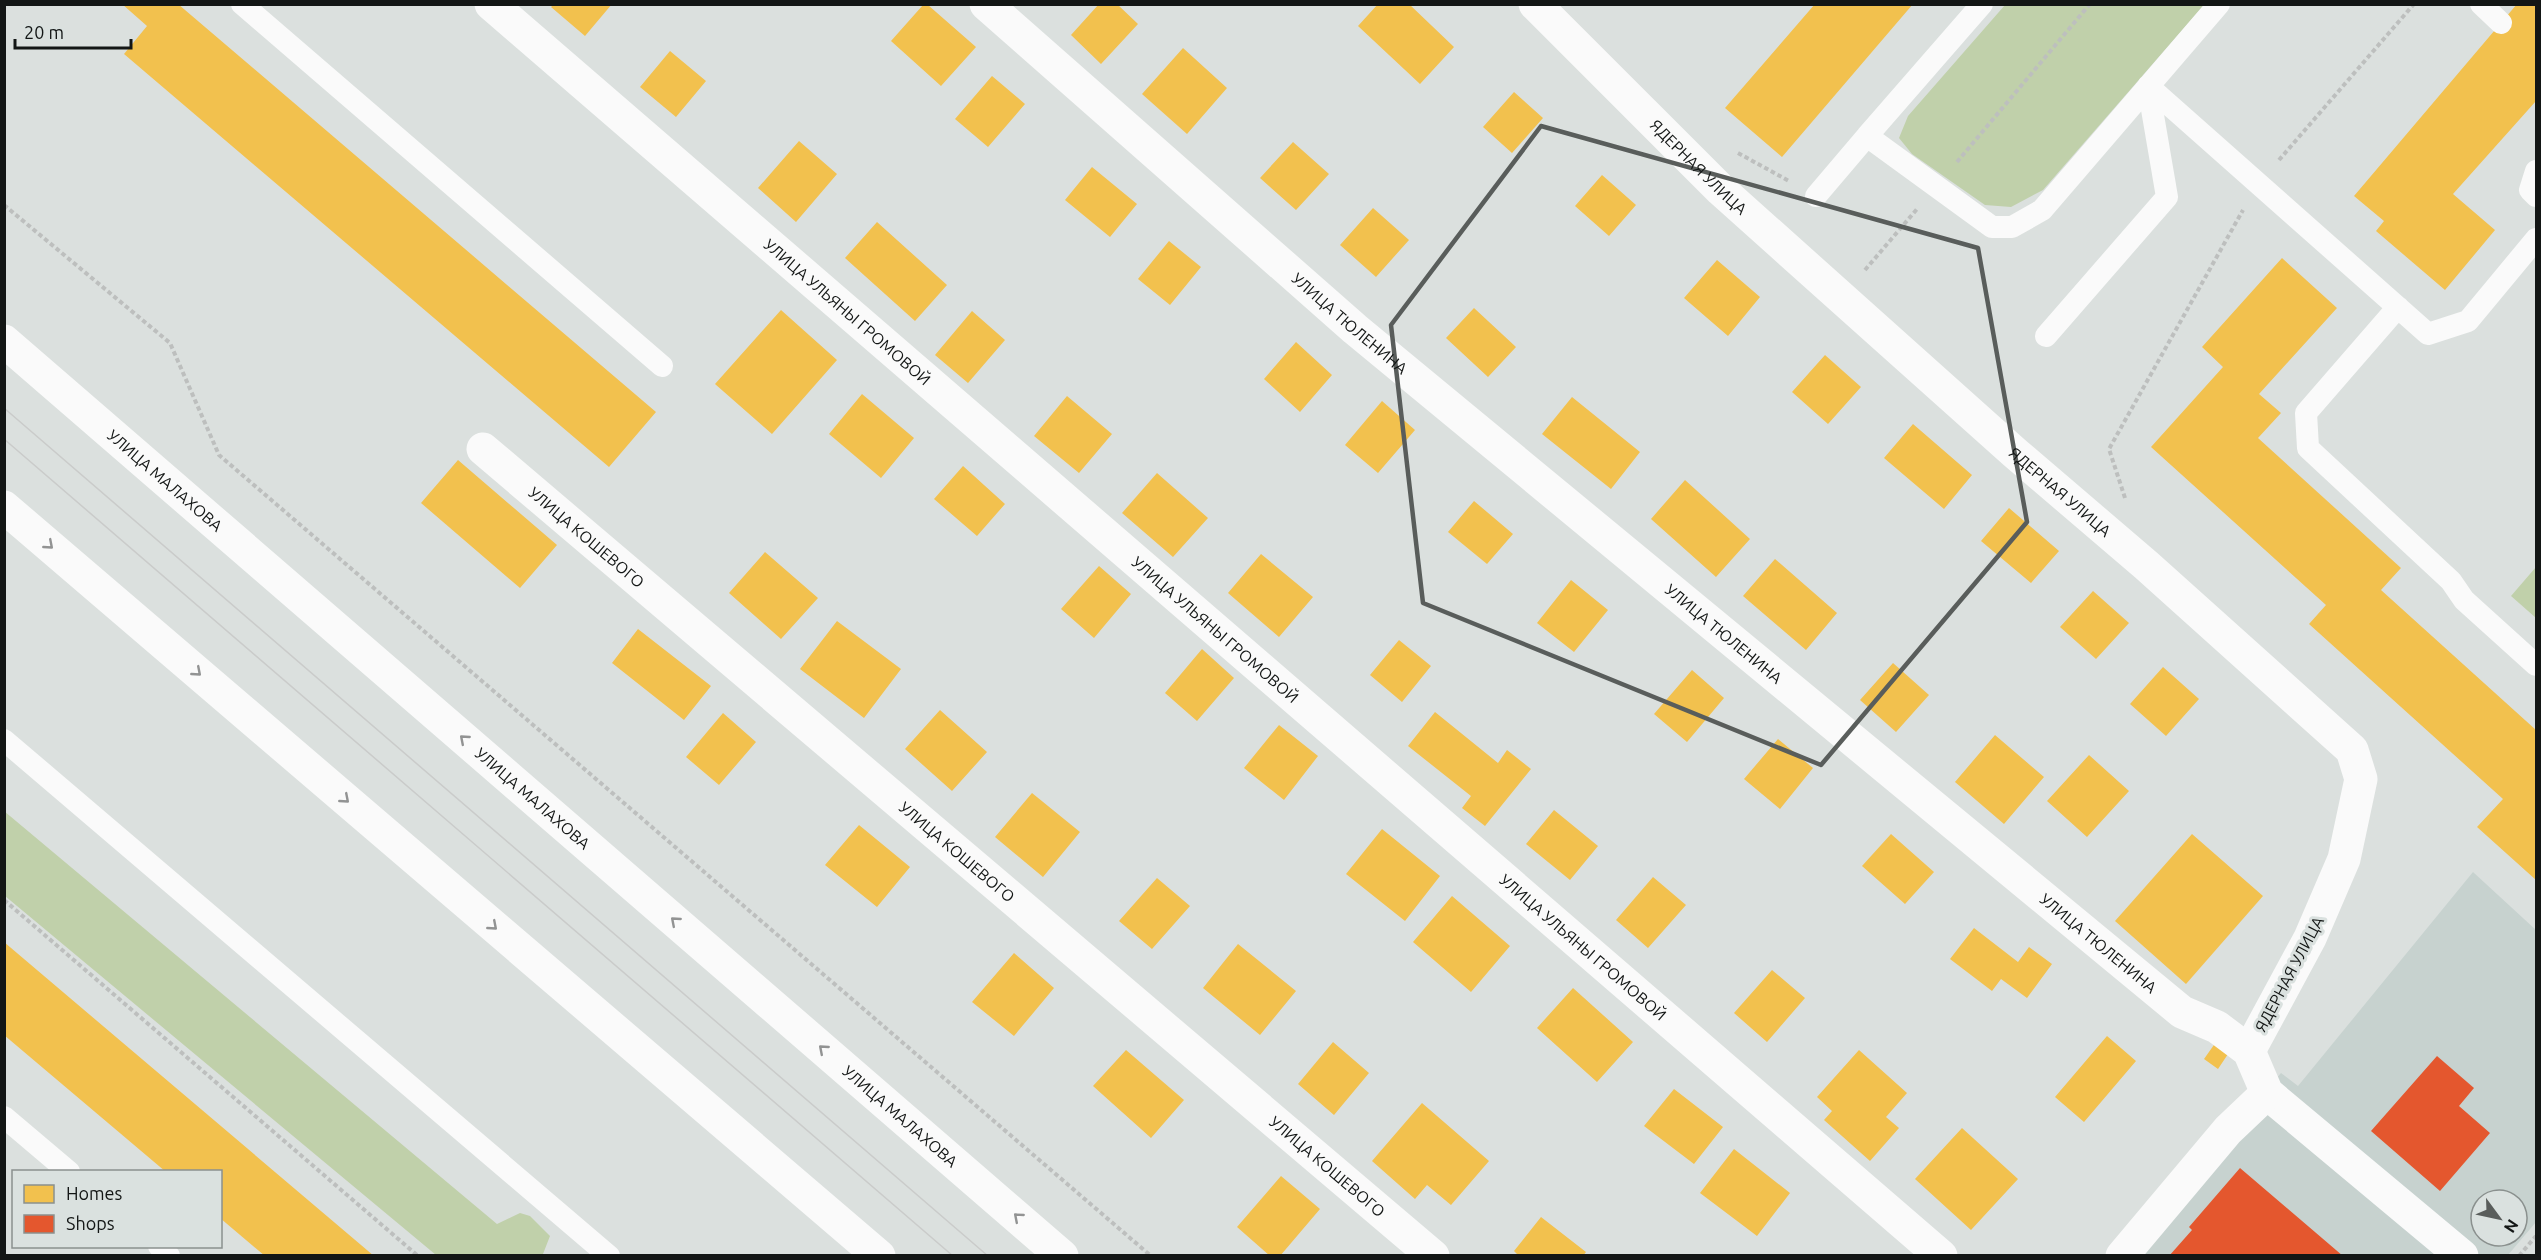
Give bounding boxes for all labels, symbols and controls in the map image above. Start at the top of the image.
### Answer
scale bar [15,12,130,50]
text: 20 m [24,22,64,42]
street label: ЯДЕРНАЯ УЛИЦА [1647,116,1751,218]
street label: УЛИЦА УЛЬЯНЫ ГРОМОВОЙ [761,235,935,389]
street label: УЛИЦА ТЮЛЕНИНА [1289,269,1411,378]
street label: УЛИЦА МАЛАХОВА [104,426,227,535]
street label: ЯДЕРНАЯ УЛИЦА [2006,443,2115,540]
street label: УЛИЦА КОШЕВОГО [525,483,648,591]
one-way arrow [42,538,53,549]
street label: УЛИЦА УЛЬЯНЫ ГРОМОВОЙ [1129,553,1303,706]
street label: УЛИЦА ТЮЛЕНИНА [1662,580,1786,687]
one-way arrow [190,665,201,676]
one-way arrow [460,735,471,746]
street label: УЛИЦА МАЛАХОВА [472,744,594,853]
one-way arrow [338,792,349,803]
street label: УЛИЦА КОШЕВОГО [896,798,1018,906]
street label: УЛИЦА УЛЬЯНЫ ГРОМОВОЙ [1496,870,1671,1024]
street label: УЛИЦА ТЮЛЕНИНА [2037,890,2161,997]
street label: ЯДЕРНАЯ УЛИЦА [2251,913,2327,1035]
one-way arrow [671,917,682,928]
one-way arrow [486,918,497,929]
one-way arrow [819,1045,830,1056]
street label: УЛИЦА МАЛАХОВА [839,1062,962,1171]
street label: УЛИЦА КОШЕВОГО [1266,1112,1389,1220]
legend [12,1170,222,1248]
text: Homes [66,1183,123,1203]
north arrow [2469,1188,2529,1248]
text: Shops [66,1213,115,1233]
one-way arrow [1014,1213,1025,1224]
text: N [2501,1216,2522,1236]

